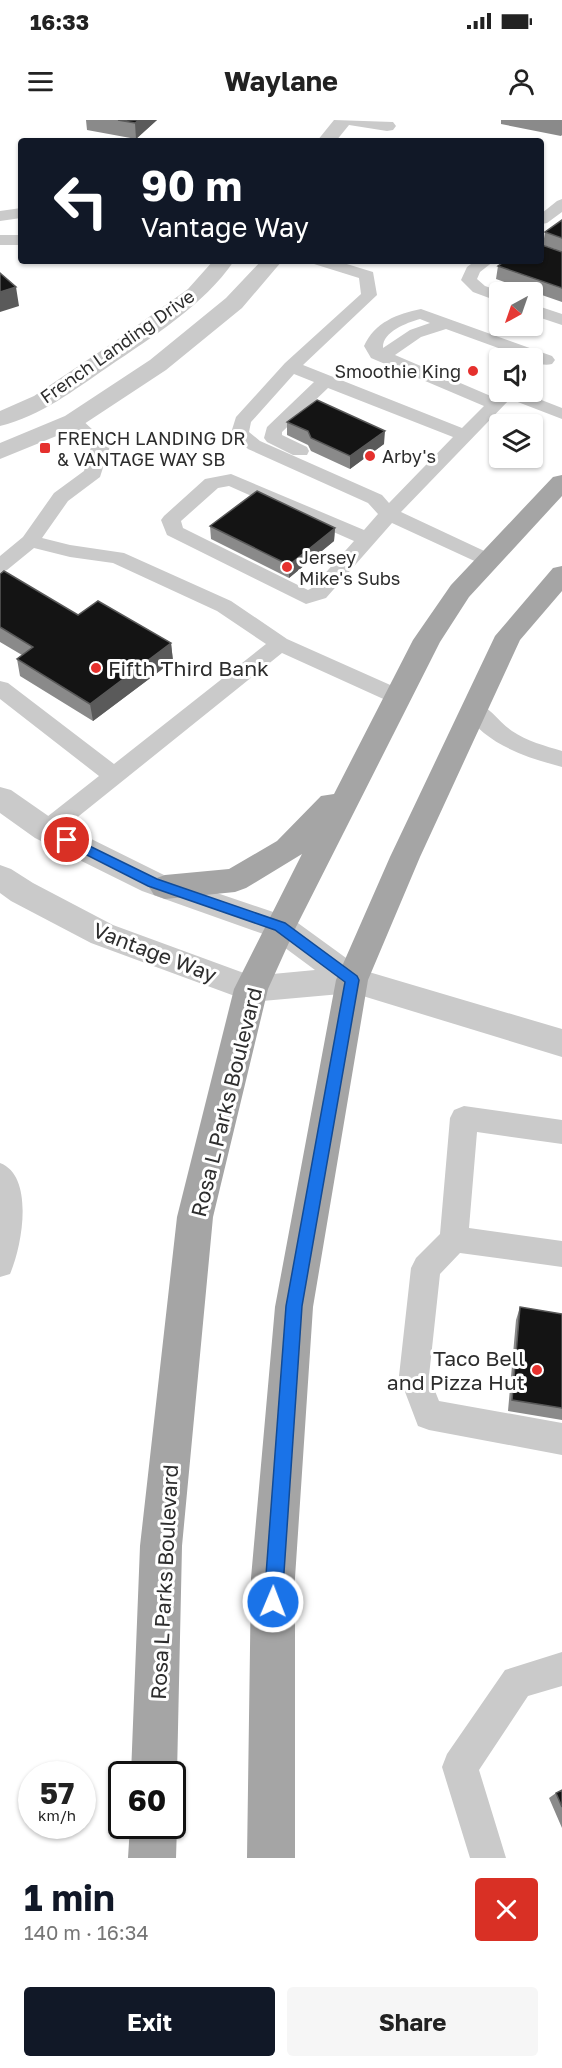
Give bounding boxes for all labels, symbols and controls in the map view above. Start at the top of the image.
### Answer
text: 16:33 [30,8,89,35]
icon: menu [24,65,57,98]
text: Waylane [224,65,338,97]
icon: person [505,65,538,98]
text: 90 m [141,160,242,210]
icon: left [42,162,120,240]
text: Vantage Way [141,211,309,243]
north arrow [489,282,543,336]
map controls [489,282,543,468]
street label: French Landing Drive [36,284,198,408]
button: sound [489,348,543,402]
place label: Smoothie King [335,360,461,382]
marker: Smoothie King [466,364,480,378]
button: layers [489,414,543,468]
place label: FRENCH LANDING DR & VANTAGE WAY SB [57,427,246,470]
marker: FRENCH LANDING DR & VANTAGE WAY SB [38,441,52,455]
place label: Arby's [382,445,436,467]
marker: Arby's [363,449,377,463]
place label: Jersey Mike's Subs [299,546,400,589]
marker: Jersey Mike's Subs [280,560,294,574]
place label: Fifth Third Bank [108,655,269,681]
marker: Fifth Third Bank [89,661,103,675]
pin [41,814,92,865]
icon: arrive [50,823,83,856]
street label: Vantage Way [89,916,221,988]
street label: Rosa L Parks Boulevard [185,985,267,1219]
place label: Taco Bell and Pizza Hut [387,1345,525,1395]
marker: Taco Bell and Pizza Hut [530,1363,544,1377]
street label: Rosa L Parks Boulevard [145,1464,183,1700]
position arrow [241,1570,305,1634]
speed limit sign: 60 [108,1761,186,1839]
text: 57 [40,1775,74,1811]
text: km/h [38,1806,76,1824]
text: 1 min [24,1876,115,1919]
button: close [475,1878,538,1941]
text: 140 m · 16:34 [24,1920,149,1944]
button: Exit [24,1987,275,2056]
button: Share [287,1987,538,2056]

